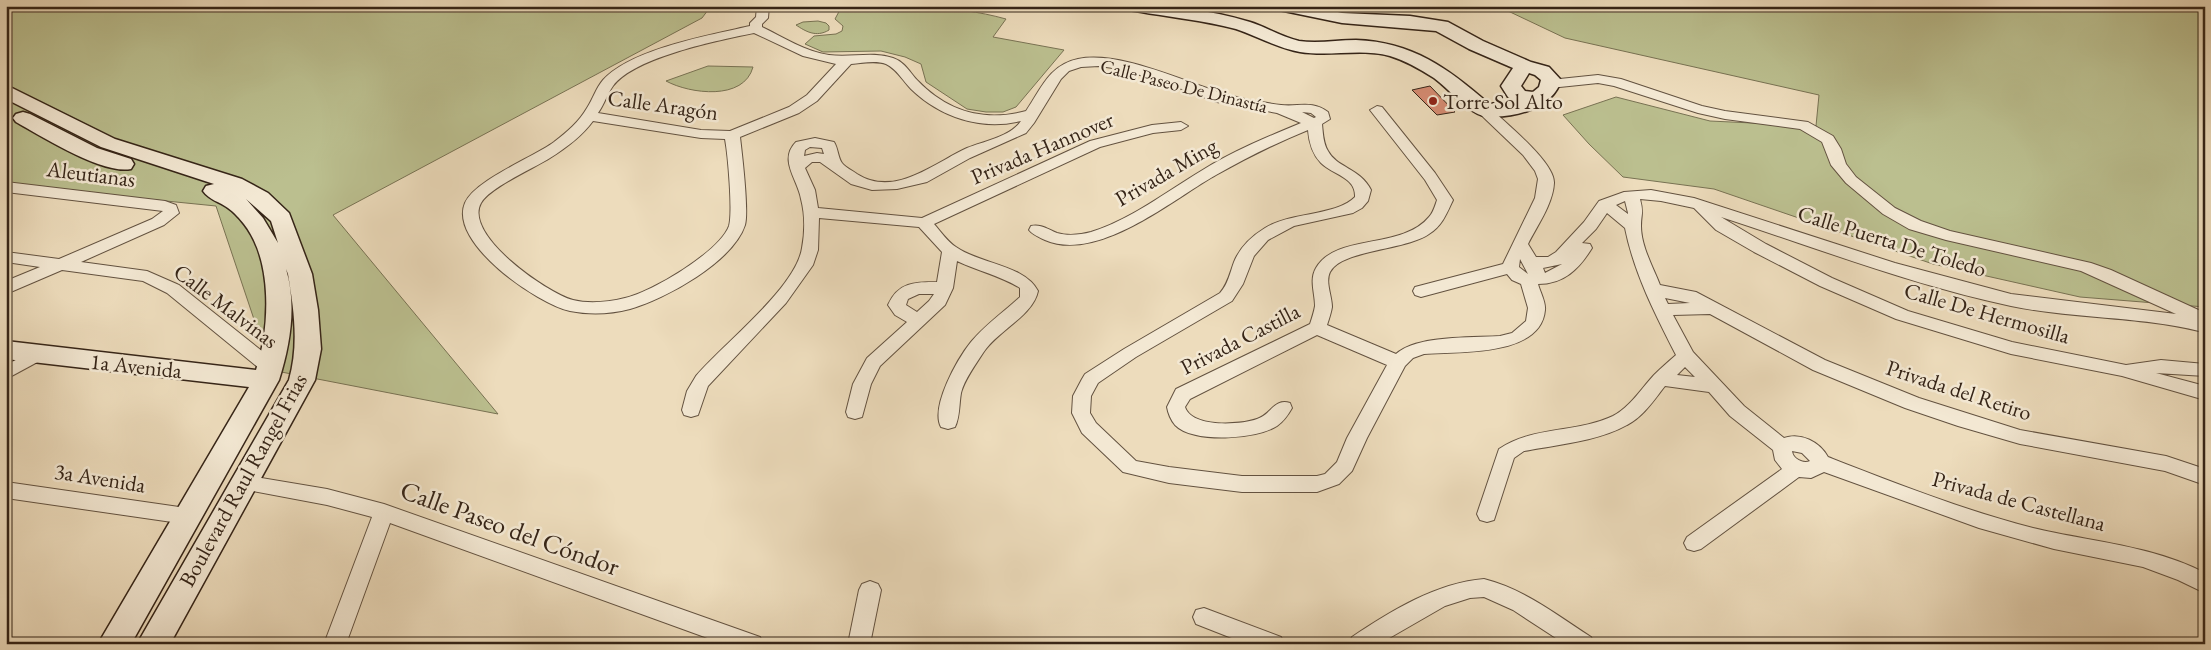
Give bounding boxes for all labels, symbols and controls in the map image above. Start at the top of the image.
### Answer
street label: Calle Paseo De Dinastía [1098,53,1271,119]
street label: Calle Aragón [606,83,721,127]
place label: Torre Sol Alto [1443,87,1563,116]
marker: Torre Sol Alto [1427,95,1439,107]
street label: Privada Hannover [966,105,1119,191]
street label: Privada Ming [1110,131,1223,213]
street label: Aleutianas [44,154,137,194]
street label: Calle Puerta De Toledo [1794,198,1990,284]
street label: Calle Malvinas [168,257,284,355]
street label: Calle De Hermosilla [1901,275,2073,351]
street label: Privada Castilla [1175,296,1305,382]
street label: 1a Avenida [89,347,183,385]
street label: Privada del Retiro [1882,353,2036,427]
street label: Boulevard Raul Rangel Frias [172,368,314,592]
street label: 3a Avenida [52,456,148,500]
street label: Privada de Castellana [1929,464,2109,538]
street label: Calle Paseo del Cóndor [396,473,625,584]

